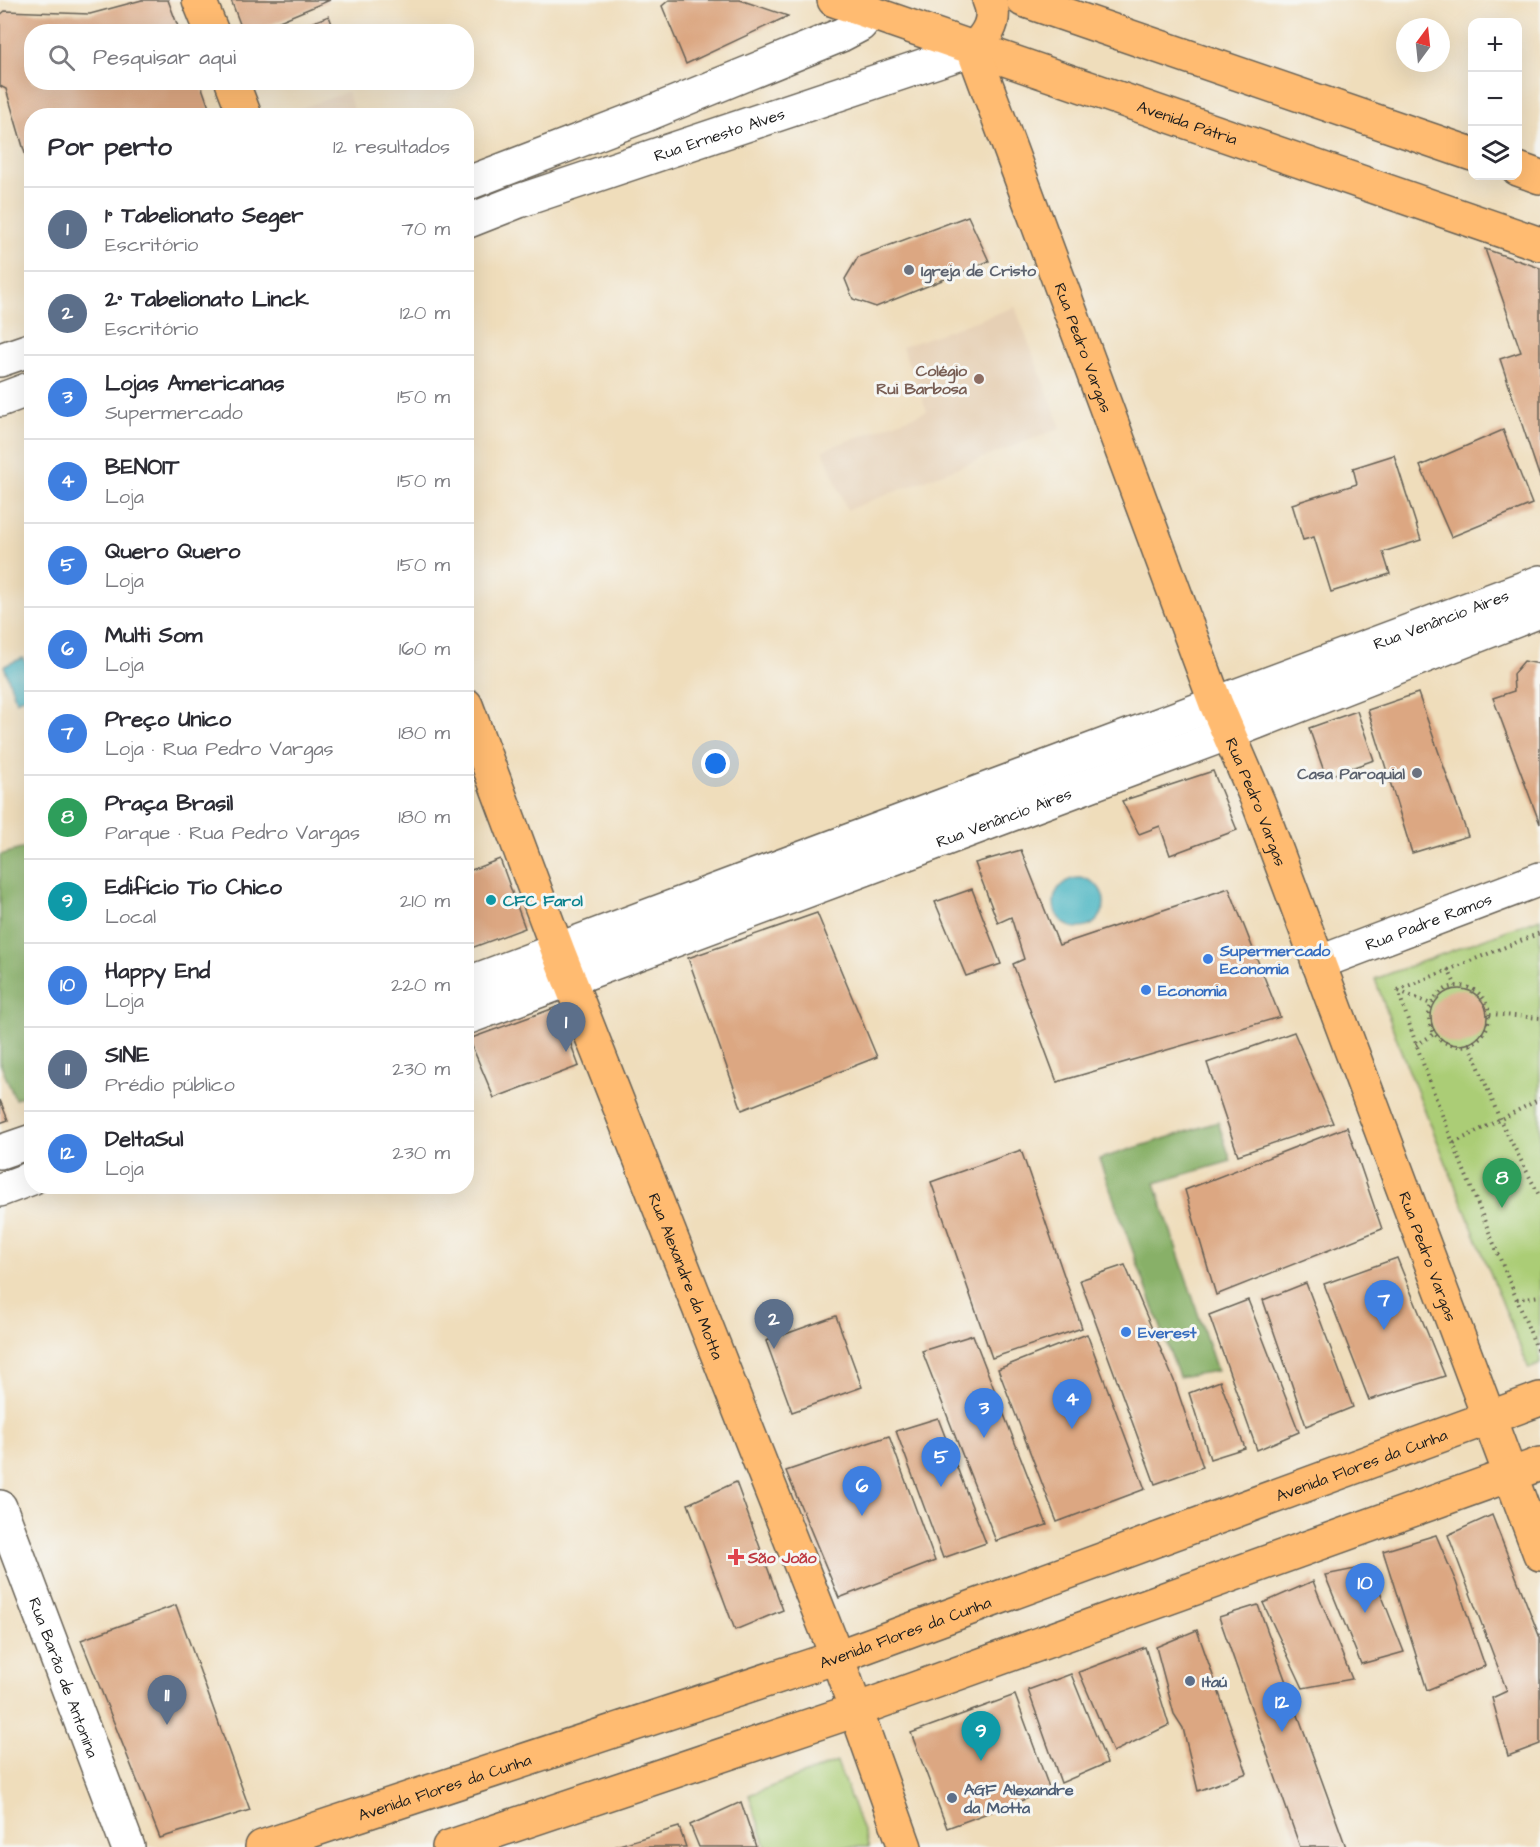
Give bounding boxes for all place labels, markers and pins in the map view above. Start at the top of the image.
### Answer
place label: Igreja de Cristo [921,260,1037,284]
marker: Igreja de Cristo [902,263,916,277]
place label: Colégio Rui Barbosa [876,360,968,400]
marker: Colégio Rui Barbosa [972,372,986,386]
place label: Casa Paroquial [1297,763,1405,785]
marker: Casa Paroquial [1410,766,1424,780]
place label: CFC Farol [503,890,583,912]
marker: CFC Farol [484,893,498,907]
place label: Supermercado Economia [1219,940,1331,980]
marker: Supermercado Economia [1201,952,1215,966]
place label: Economia [1158,980,1227,1002]
marker: Economia [1139,983,1153,997]
pin: 1 [546,1002,586,1052]
pin: 8 [1482,1158,1522,1208]
pin: 7 [1364,1280,1404,1330]
pin: 2 [754,1300,794,1349]
place label: Everest [1138,1322,1197,1344]
marker: Everest [1119,1325,1133,1339]
pin: 4 [1052,1380,1092,1429]
pin: 3 [964,1388,1004,1438]
pin: 5 [922,1438,960,1487]
pin: 6 [842,1466,882,1516]
place label: São João [747,1547,817,1569]
marker: São João [729,1550,743,1564]
pin: 10 [1346,1564,1384,1613]
place label: Itaú [1202,1671,1227,1693]
marker: Itaú [1183,1674,1197,1688]
pin: 11 [148,1676,186,1725]
pin: 12 [1262,1682,1302,1732]
pin: 9 [962,1712,1000,1761]
place label: AGF Alexandre da Motta [963,1779,1074,1819]
marker: AGF Alexandre da Motta [945,1791,959,1805]

